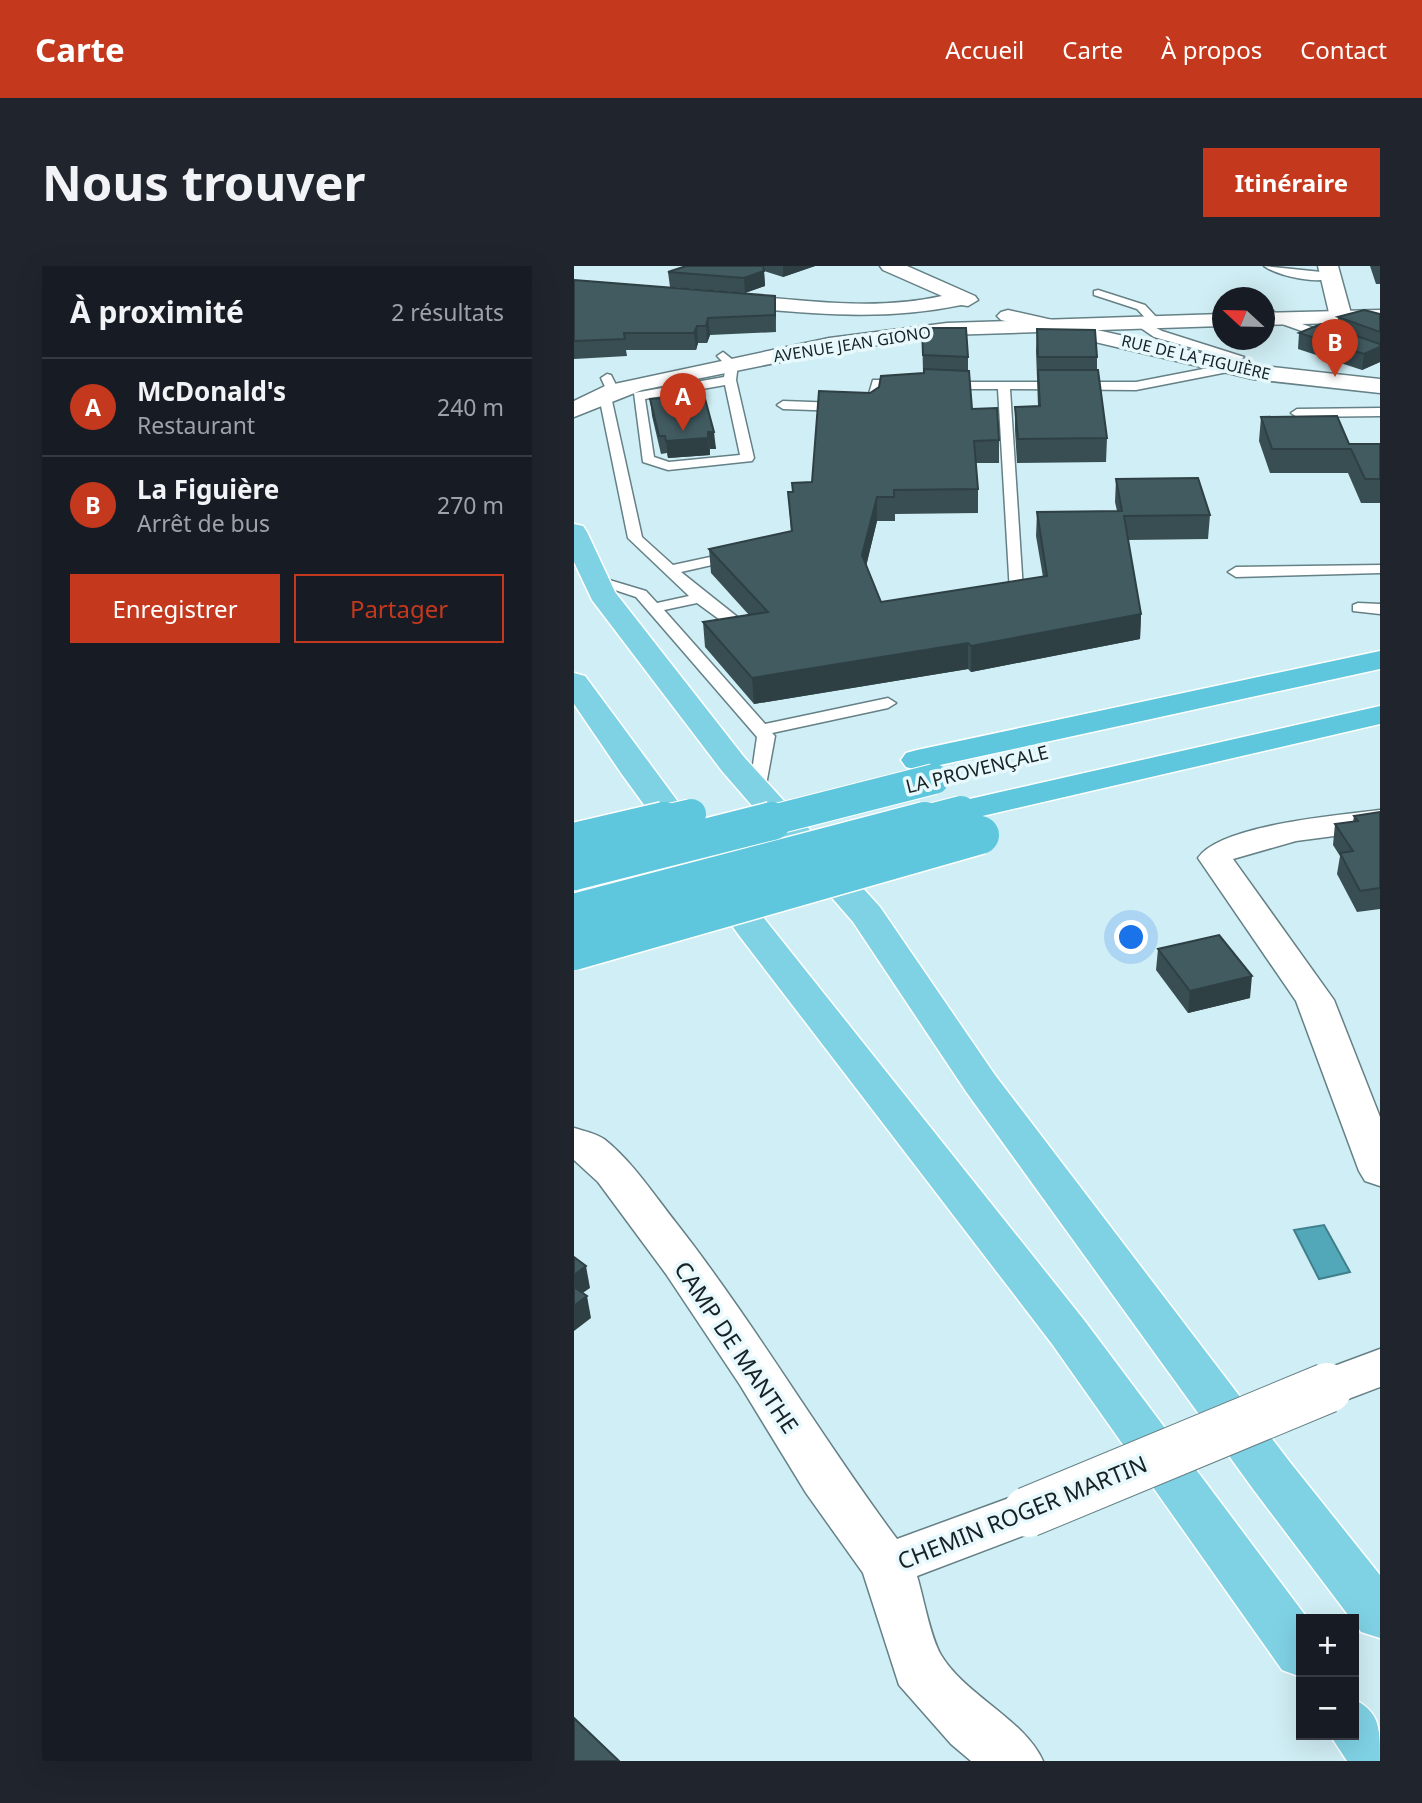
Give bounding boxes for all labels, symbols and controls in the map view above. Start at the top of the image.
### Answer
text: Carte [35,27,125,72]
text: Accueil [945,33,1024,66]
text: Carte [1062,33,1123,66]
text: À propos [1161,33,1262,66]
text: Contact [1300,33,1387,66]
button: Itinéraire [1203,148,1380,217]
text: Nous trouver [42,149,365,215]
north arrow [1212,287,1275,350]
text: À proximité [70,291,244,332]
text: 2 résultats [391,296,504,328]
pin: B [1312,319,1358,377]
street label: AVENUE JEAN GIONO [772,321,932,367]
street label: RUE DE LA FIGUIÈRE [1119,329,1273,385]
text: McDonald's [137,373,286,409]
pin: A [660,373,706,431]
text: A [85,391,101,423]
text: 240 m [437,391,504,423]
text: Restaurant [137,409,255,441]
text: La Figuière [137,471,279,507]
text: B [85,489,101,521]
text: 270 m [437,489,504,521]
text: Arrêt de bus [137,507,270,539]
button: Enregistrer [70,574,280,643]
button: Partager [294,574,504,643]
street label: LA PROVENÇALE [903,739,1051,799]
your location [1114,920,1148,954]
street label: CAMP DE MANTHE [667,1255,807,1439]
street label: CHEMIN ROGER MARTIN [892,1447,1152,1577]
map controls [1296,1614,1359,1740]
button: + [1296,1614,1359,1677]
button: − [1296,1677,1359,1740]

